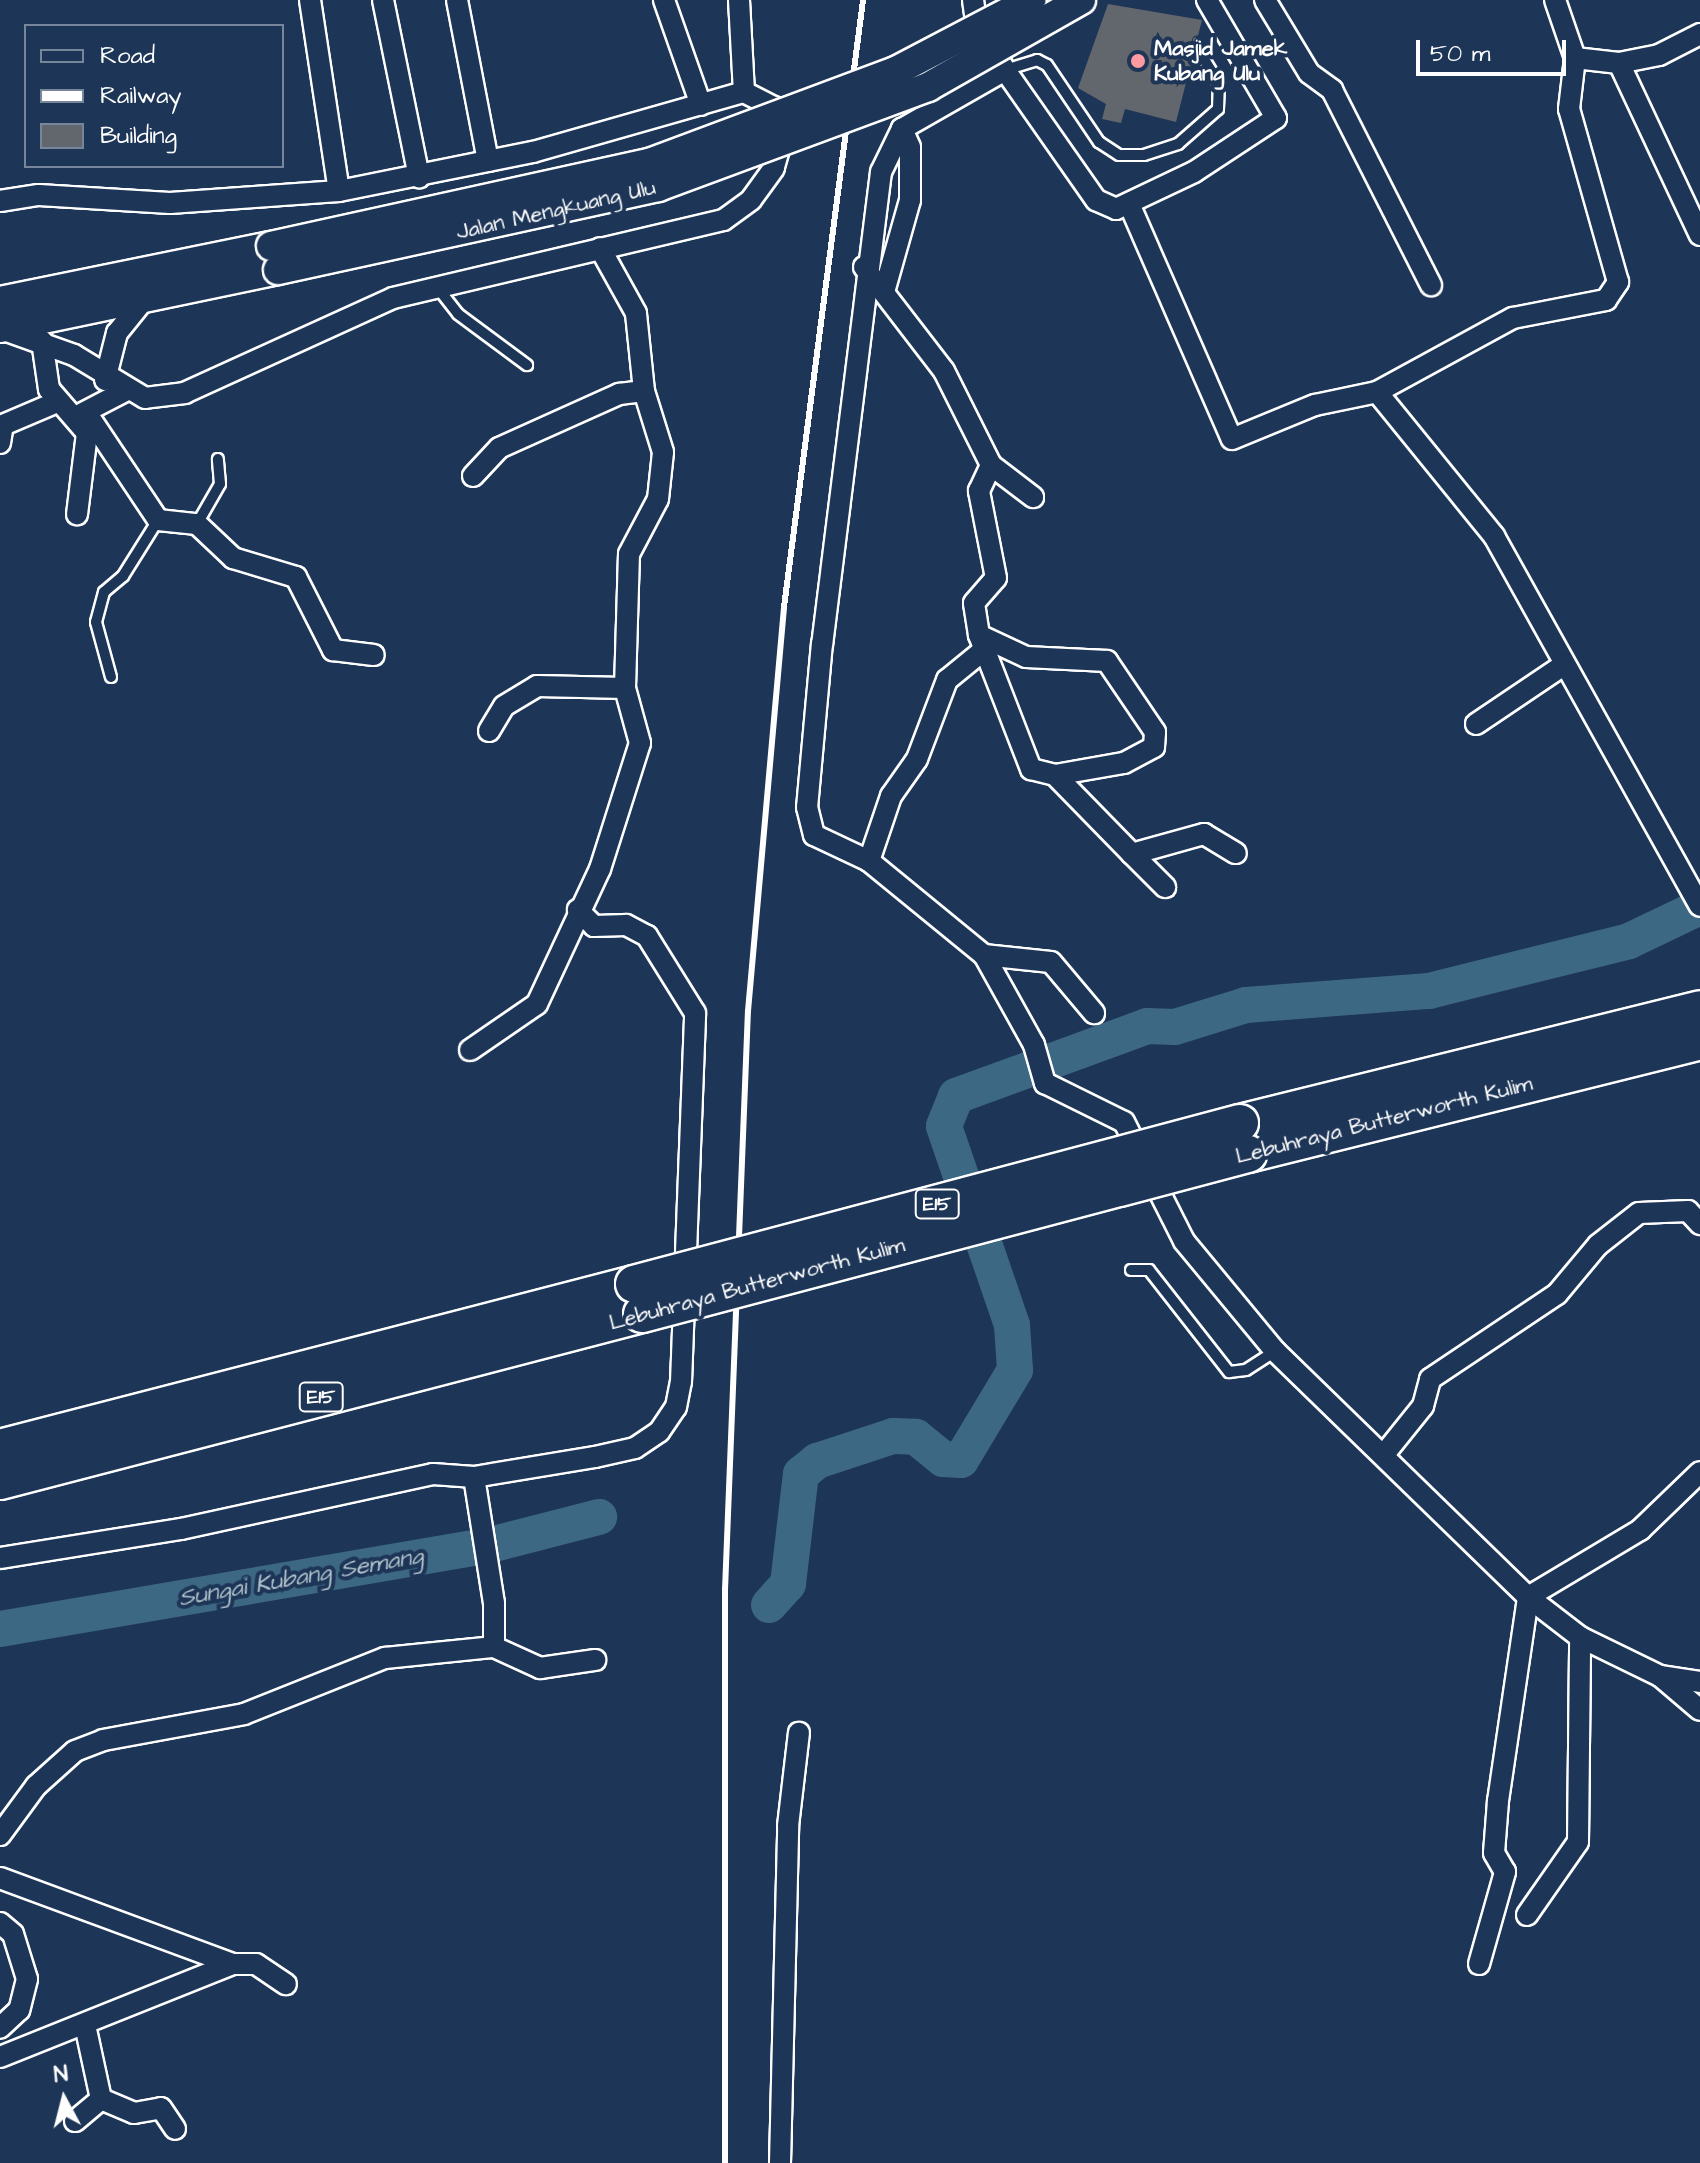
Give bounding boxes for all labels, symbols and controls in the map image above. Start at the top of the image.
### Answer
legend [24,24,284,168]
scale bar [1420,24,1570,74]
place label: Masjid Jamek Kubang Ulu [1154,35,1287,86]
text: 50 m [1430,37,1490,71]
text: Road [100,39,155,73]
marker: Masjid Jamek Kubang Ulu [1129,52,1147,70]
text: Railway [100,79,182,113]
text: Building [100,119,177,153]
street label: Jalan Mengkuang Ulu [454,174,658,246]
street label: Lebuhraya Butterworth Kulim [1233,1070,1535,1170]
road number: E15 [913,1188,961,1220]
street label: Lebuhraya Butterworth Kulim [606,1232,908,1336]
road number: E15 [297,1381,345,1413]
water label: Sungai Kubang Semang [177,1542,425,1614]
text: N [52,2058,70,2091]
north arrow [24,2059,104,2139]

